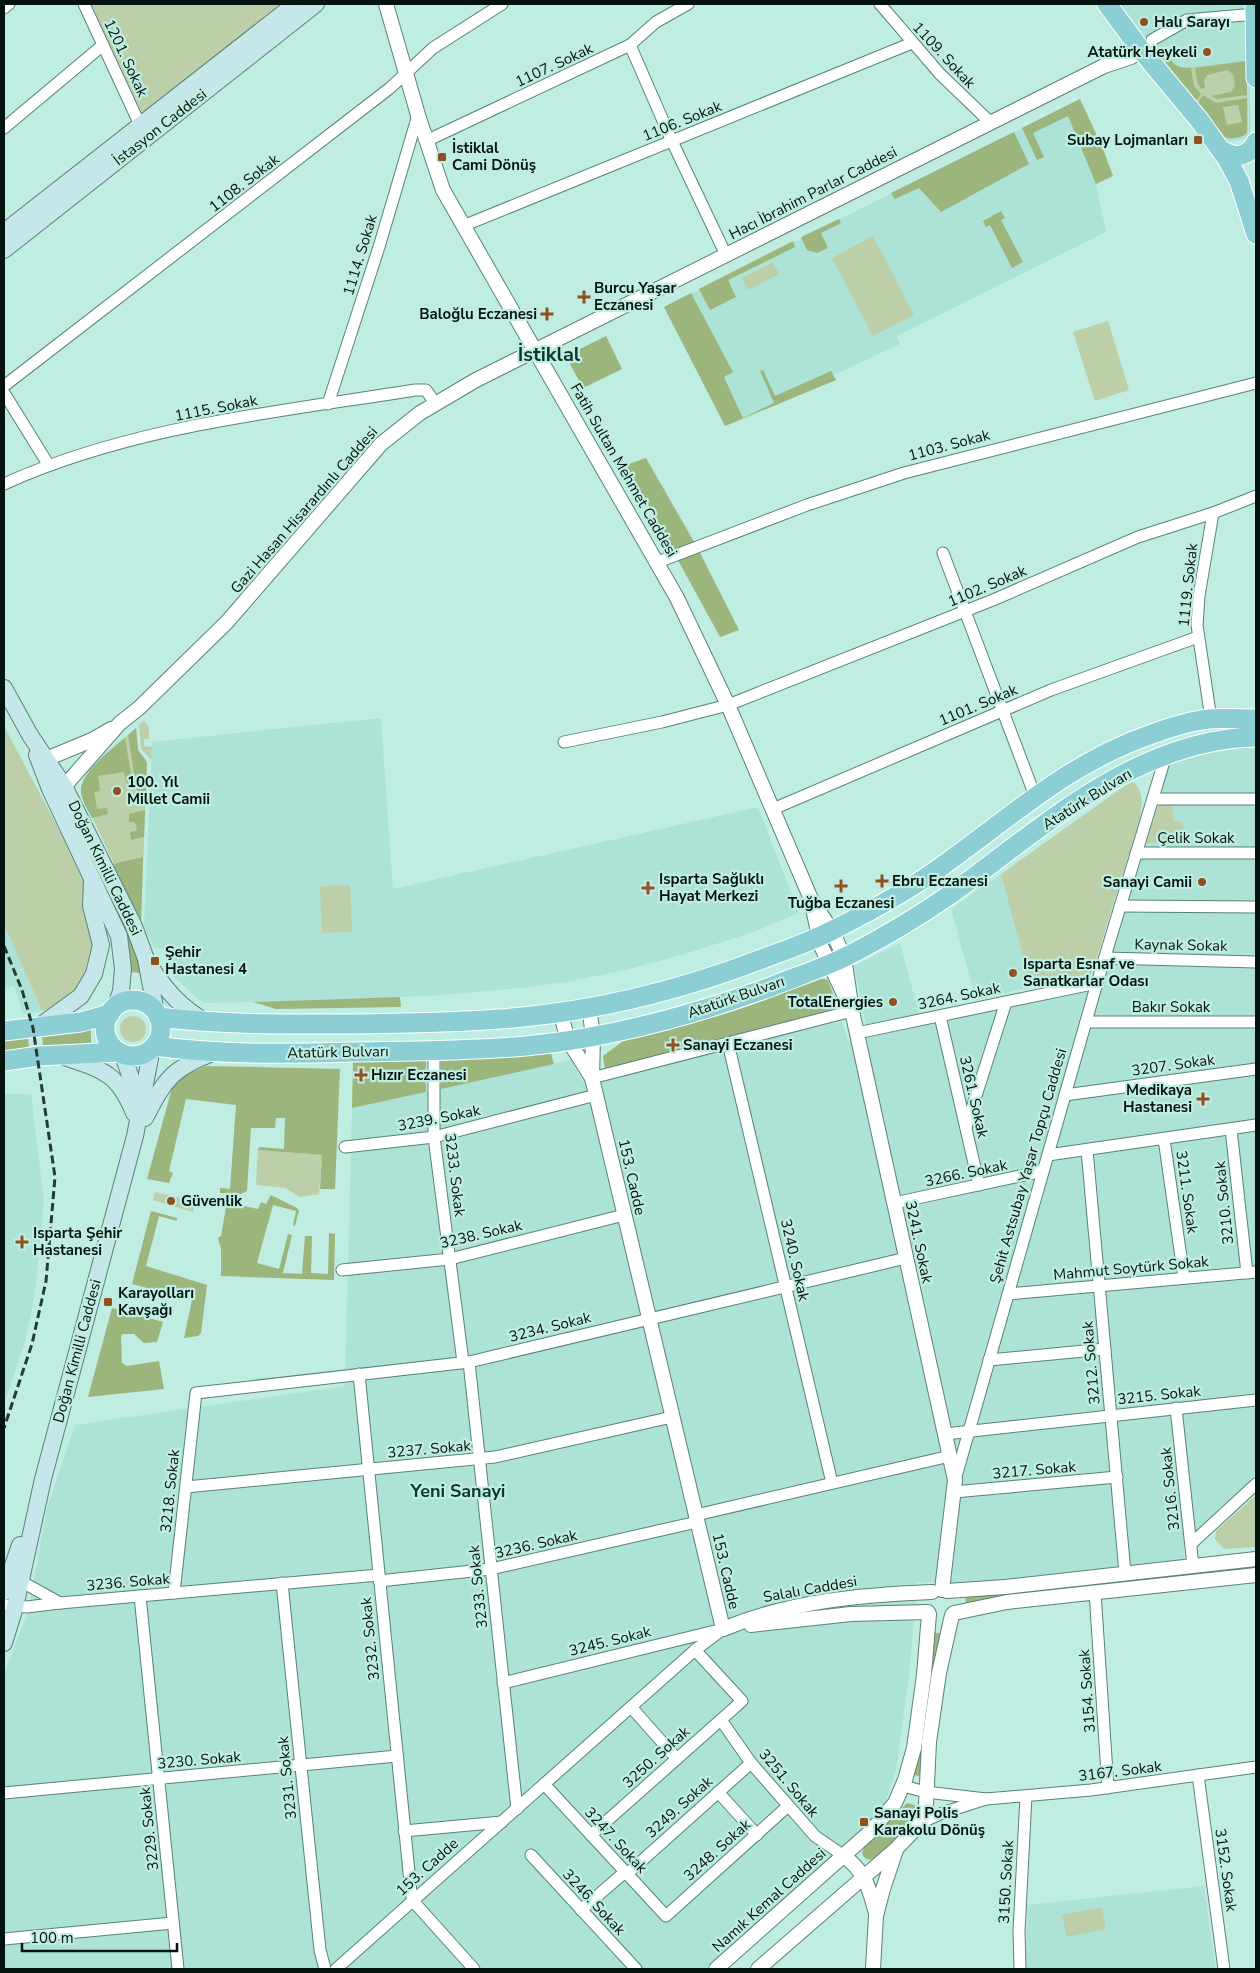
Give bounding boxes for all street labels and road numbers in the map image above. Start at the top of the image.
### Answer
street label: 1201. Sokak [99,16,153,101]
street label: 1109. Sokak [908,18,980,93]
street label: 1107. Sokak [512,38,597,92]
street label: İstasyon Caddesi [109,84,211,170]
street label: 1106. Sokak [639,96,725,146]
street label: Hacı İbrahim Parlar Caddesi [725,142,901,244]
street label: 1108. Sokak [205,149,284,217]
street label: 1114. Sokak [338,212,382,298]
street label: Fatih Sultan Mehmet Caddesi [566,379,682,561]
street label: 1115. Sokak [173,390,259,426]
street label: Gazi Hasan Hisarardınlı Caddesi [226,422,382,598]
street label: 1103. Sokak [906,424,993,465]
street label: 1119. Sokak [1174,542,1202,628]
street label: 1102. Sokak [945,560,1030,612]
street label: 1101. Sokak [936,679,1021,731]
street label: Atatürk Bulvarı [1039,764,1135,834]
street label: Doğan Kimilli Caddesi [64,797,146,939]
street label: Çelik Sokak [1157,828,1235,848]
street label: Kaynak Sokak [1134,934,1228,956]
street label: Atatürk Bulvarı [685,971,787,1023]
street label: 3264. Sokak [916,977,1003,1014]
street label: Bakır Sokak [1132,997,1211,1017]
street label: Atatürk Bulvarı [287,1041,389,1063]
street label: Şehit Astsubay Yaşar Topçu Caddesi [985,1046,1071,1286]
street label: 3207. Sokak [1130,1049,1216,1081]
street label: 3261. Sokak [955,1054,993,1141]
street label: 3239. Sokak [396,1100,482,1136]
street label: 3233. Sokak [440,1132,470,1218]
street label: 153. Cadde [614,1137,650,1217]
street label: 3211. Sokak [1171,1149,1203,1235]
street label: 3266. Sokak [923,1154,1010,1191]
street label: 3210. Sokak [1210,1160,1238,1246]
street label: 3241. Sokak [901,1199,938,1286]
street label: 3238. Sokak [438,1215,525,1253]
street label: 3240. Sokak [776,1217,814,1304]
street label: Mahmut Soytürk Sokak [1053,1251,1210,1285]
street label: Doğan Kimilli Caddesi [48,1277,106,1425]
street label: 3234. Sokak [507,1307,594,1347]
street label: 3212. Sokak [1077,1320,1105,1406]
street label: 3215. Sokak [1116,1381,1202,1409]
street label: 3237. Sokak [386,1435,472,1463]
street label: 3216. Sokak [1156,1446,1184,1532]
street label: 3218. Sokak [156,1448,184,1534]
street label: 3217. Sokak [991,1456,1077,1484]
street label: 3236. Sokak [493,1525,580,1563]
street label: 153. Cadde [708,1531,744,1611]
street label: 3233. Sokak [464,1544,492,1630]
street label: 3236. Sokak [85,1568,171,1596]
street label: Salalı Caddesi [761,1571,859,1607]
street label: 3232. Sokak [356,1596,384,1682]
street label: 3245. Sokak [567,1621,654,1661]
street label: 3154. Sokak [1074,1648,1100,1733]
street label: 3250. Sokak [618,1721,694,1792]
street label: 3231. Sokak [273,1735,301,1821]
street label: 3251. Sokak [754,1745,824,1822]
street label: 3230. Sokak [156,1746,242,1774]
street label: 3167. Sokak [1077,1756,1163,1786]
street label: 3249. Sokak [641,1771,717,1842]
street label: 3229. Sokak [135,1786,163,1872]
street label: 3247. Sokak [580,1803,652,1878]
street label: 3248. Sokak [679,1814,755,1885]
street label: 3152. Sokak [1210,1827,1242,1913]
street label: 153. Cadde [391,1834,463,1900]
street label: 3150. Sokak [994,1839,1018,1924]
street label: Namık Kemal Caddesi [708,1843,830,1957]
street label: 3246. Sokak [558,1865,630,1940]

